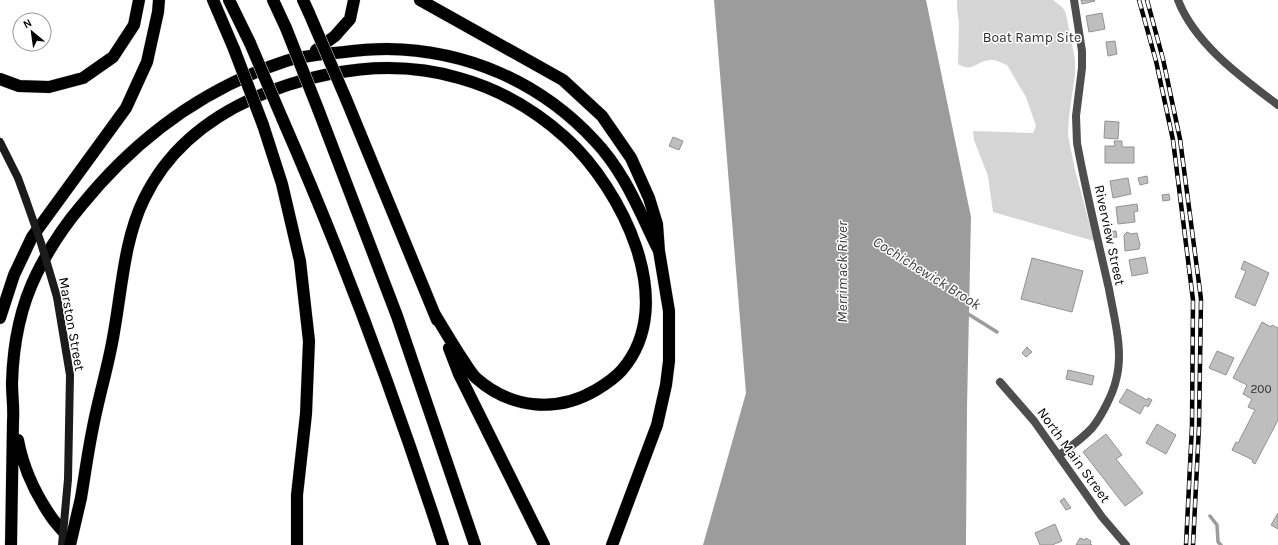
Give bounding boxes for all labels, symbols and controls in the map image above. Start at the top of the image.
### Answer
north arrow [12,12,52,52]
text: N [21,16,34,31]
park label: Boat Ramp Site [983,29,1081,46]
street label: Riverview Street [1091,183,1128,287]
water label: Merrimack River [833,220,851,323]
water label: Cochichewick Brook [870,232,985,314]
street label: Marston Street [55,276,88,372]
house number: 200 [1250,382,1272,396]
street label: North Main Street [1033,404,1114,506]

